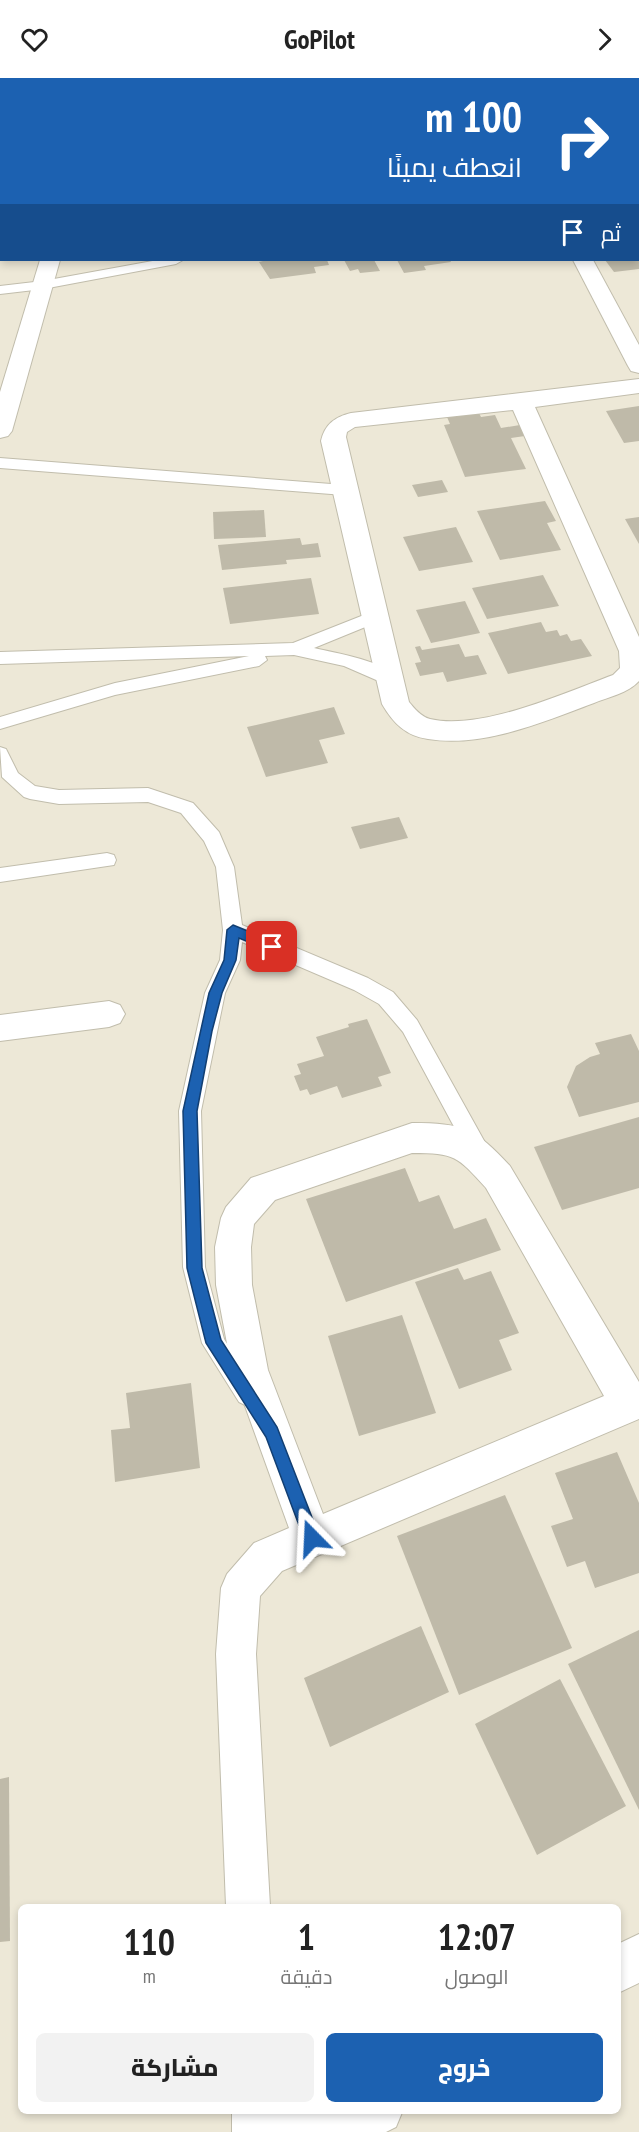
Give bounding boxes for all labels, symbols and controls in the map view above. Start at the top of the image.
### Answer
text: GoPilot [284,22,355,56]
icon: heart [18,23,51,56]
icon: forward [588,23,621,56]
text: 100 m [425,89,522,144]
icon: right [543,102,621,180]
text: انعطف يمينًا [387,150,522,184]
icon: arrive [556,216,589,249]
text: ثم [601,219,621,247]
pin [246,921,297,972]
icon: arrive [255,930,288,963]
position arrow [280,1506,344,1570]
text: 1 [298,1913,315,1960]
text: 12:07 [438,1913,516,1960]
text: 110 [123,1918,175,1965]
text: m [143,1963,156,1989]
text: دقيقة [280,1964,332,1990]
text: الوصول [445,1964,509,1990]
button: مشاركة [36,2033,314,2102]
button: خروج [326,2033,603,2102]

